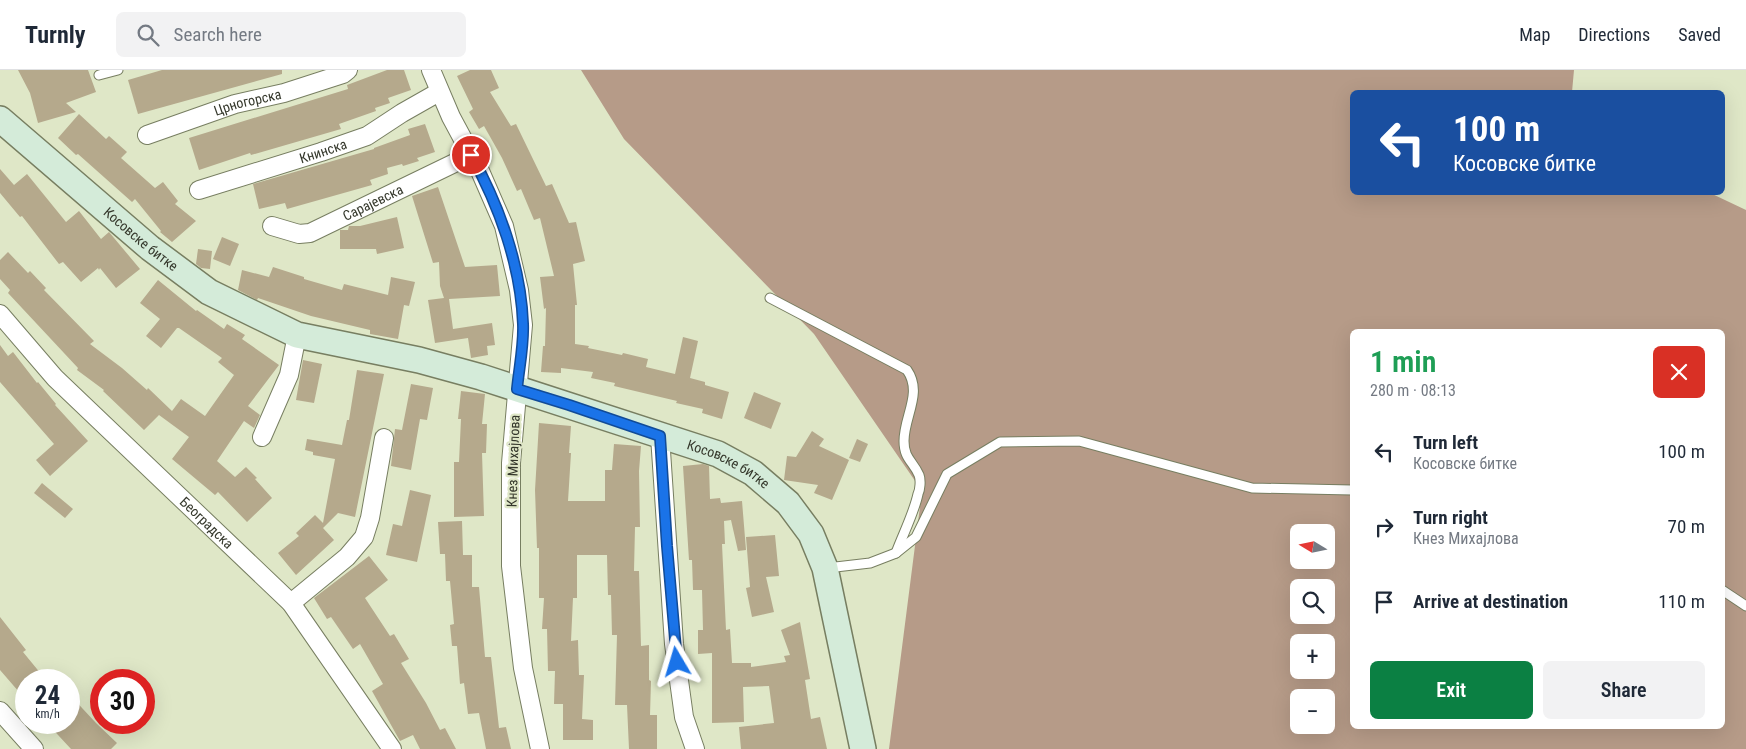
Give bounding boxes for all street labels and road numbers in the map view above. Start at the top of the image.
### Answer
street label: Црногорска [212,86,283,119]
street label: Книнска [297,136,349,166]
street label: Сарајевска [340,181,406,224]
street label: Косовске битке [101,204,181,274]
street label: Кнез Михајлова [503,415,523,507]
street label: Косовске битке [685,437,773,492]
street label: Београдска [177,494,237,552]

